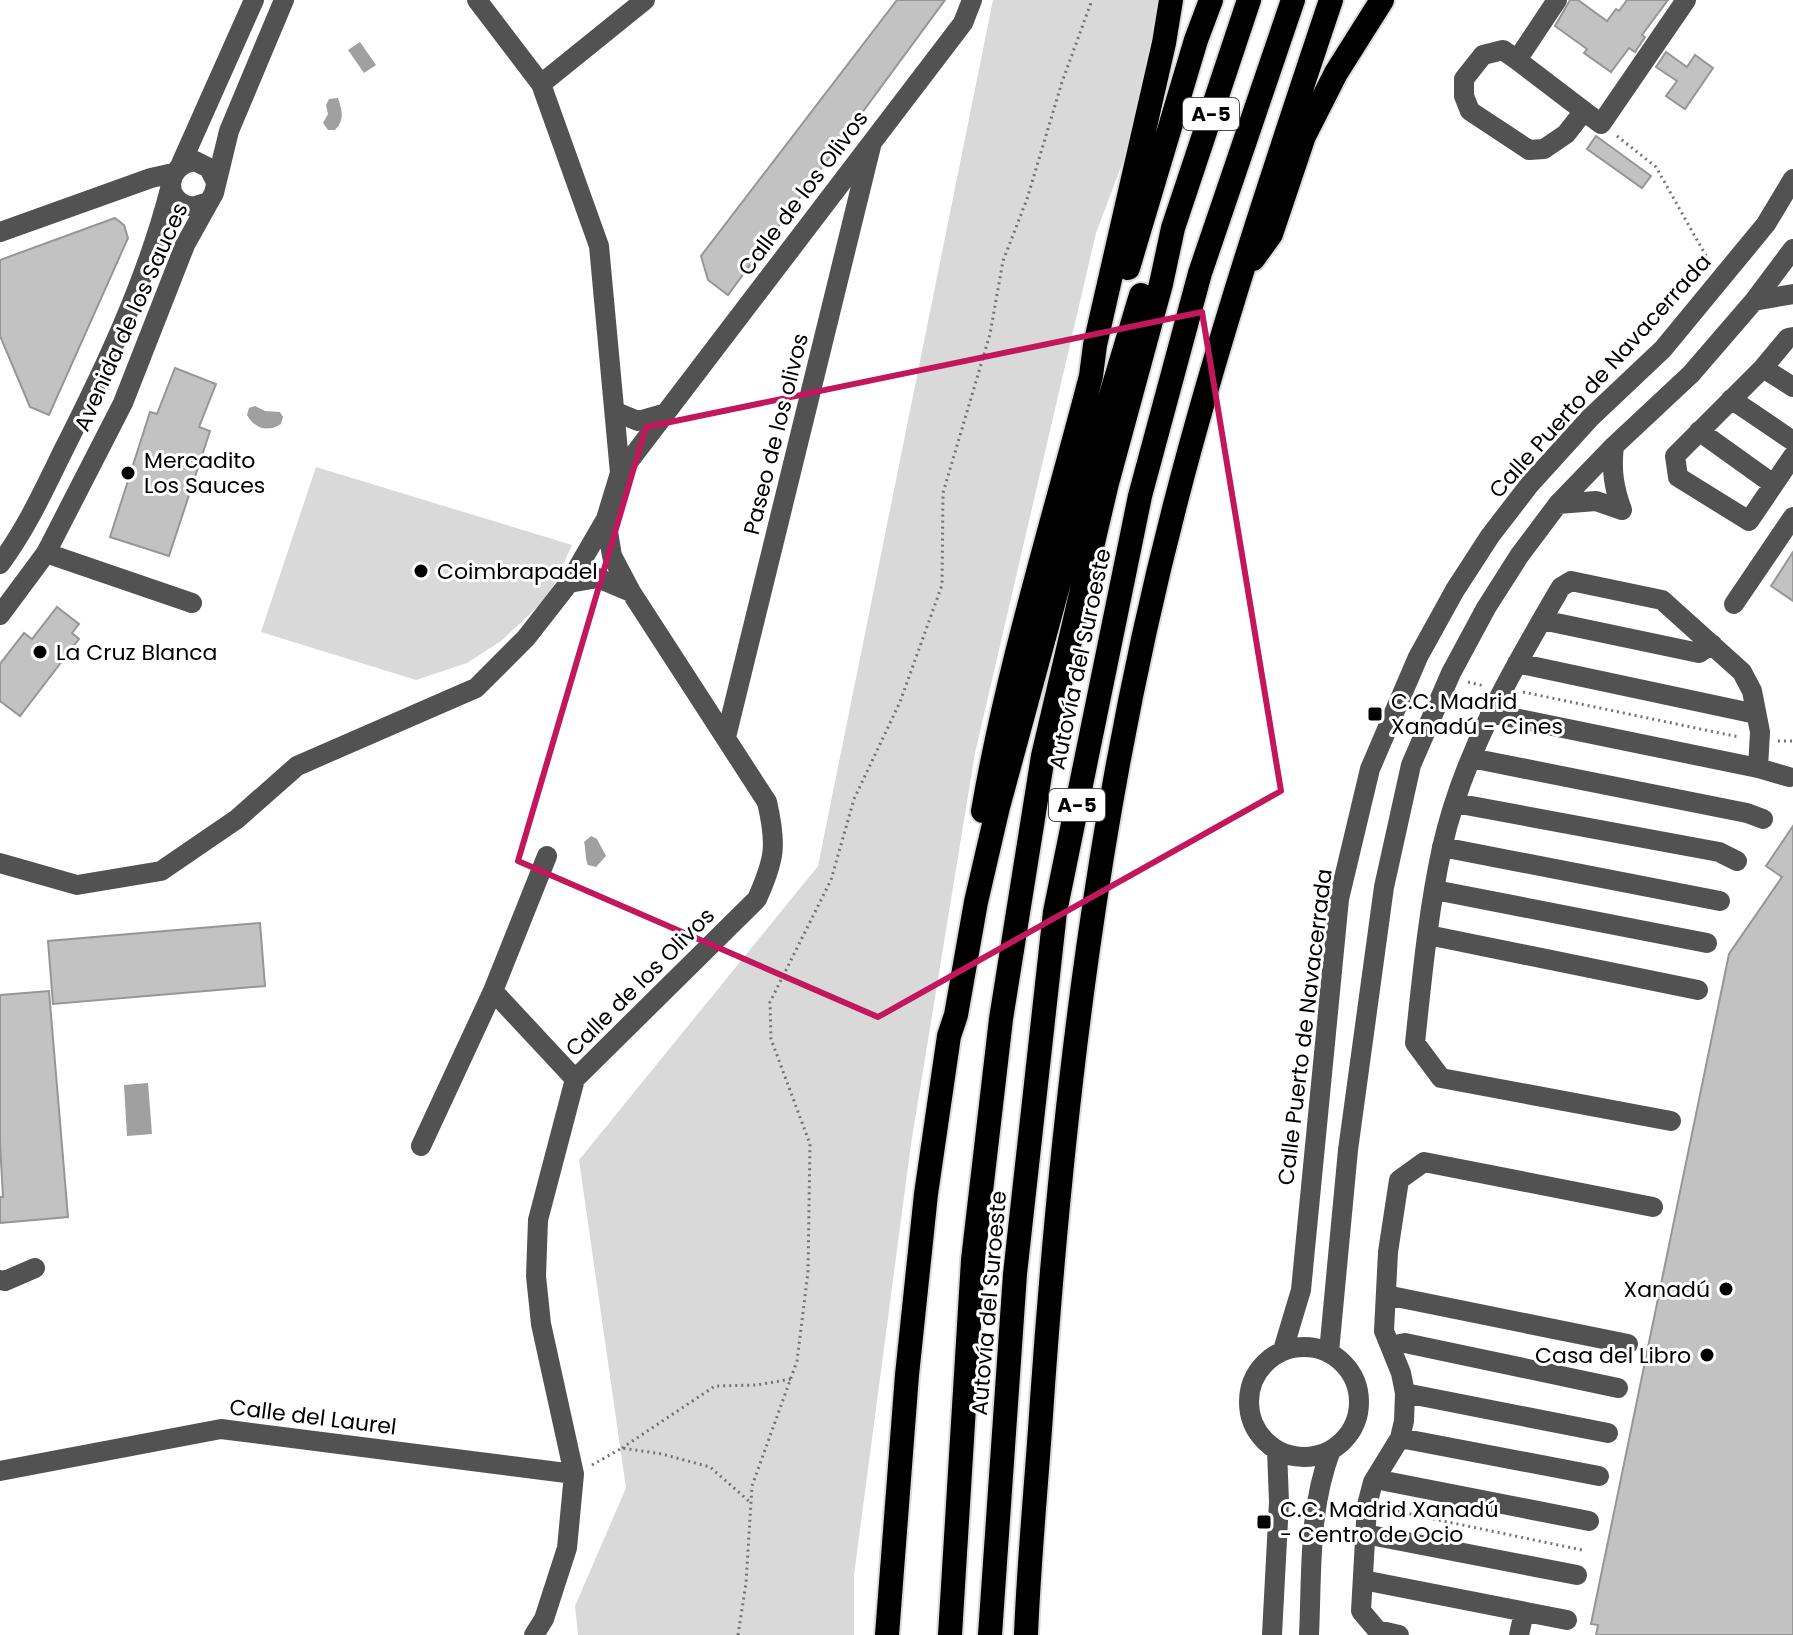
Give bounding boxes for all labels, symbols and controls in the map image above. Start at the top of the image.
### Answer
road number: A-5 [1183,98,1239,130]
street label: Calle de los Olivos [731,104,875,282]
street label: Avenida de los Sauces [67,198,195,436]
street label: Calle Puerto de Navacerrada [1482,247,1718,505]
street label: Paseo de los olivos [736,330,816,538]
place label: Mercadito Los Sauces [144,445,265,501]
marker: Mercadito Los Sauces [119,464,137,482]
street label: Autovía del Suroeste [1041,546,1119,772]
place label: Coimbrapadel [437,556,598,587]
marker: Coimbrapadel [412,562,430,580]
place label: La Cruz Blanca [56,637,217,668]
marker: La Cruz Blanca [31,643,49,661]
place label: C.C. Madrid Xanadú - Cines [1391,686,1563,742]
marker: C.C. Madrid Xanadú - Cines [1366,705,1384,723]
road number: A-5 [1049,789,1105,821]
street label: Calle Puerto de Navacerrada [1270,867,1340,1187]
street label: Calle de los Olivos [559,901,721,1063]
street label: Autovía del Suroeste [964,1189,1014,1417]
place label: Xanadú [1624,1274,1710,1305]
marker: Xanadú [1717,1280,1735,1298]
place label: Casa del Libro [1535,1340,1691,1371]
marker: Casa del Libro [1698,1346,1716,1364]
street label: Calle del Laurel [228,1391,398,1443]
place label: C.C. Madrid Xanadú - Centro de Ocio [1280,1494,1499,1550]
marker: C.C. Madrid Xanadú - Centro de Ocio [1255,1513,1273,1531]

